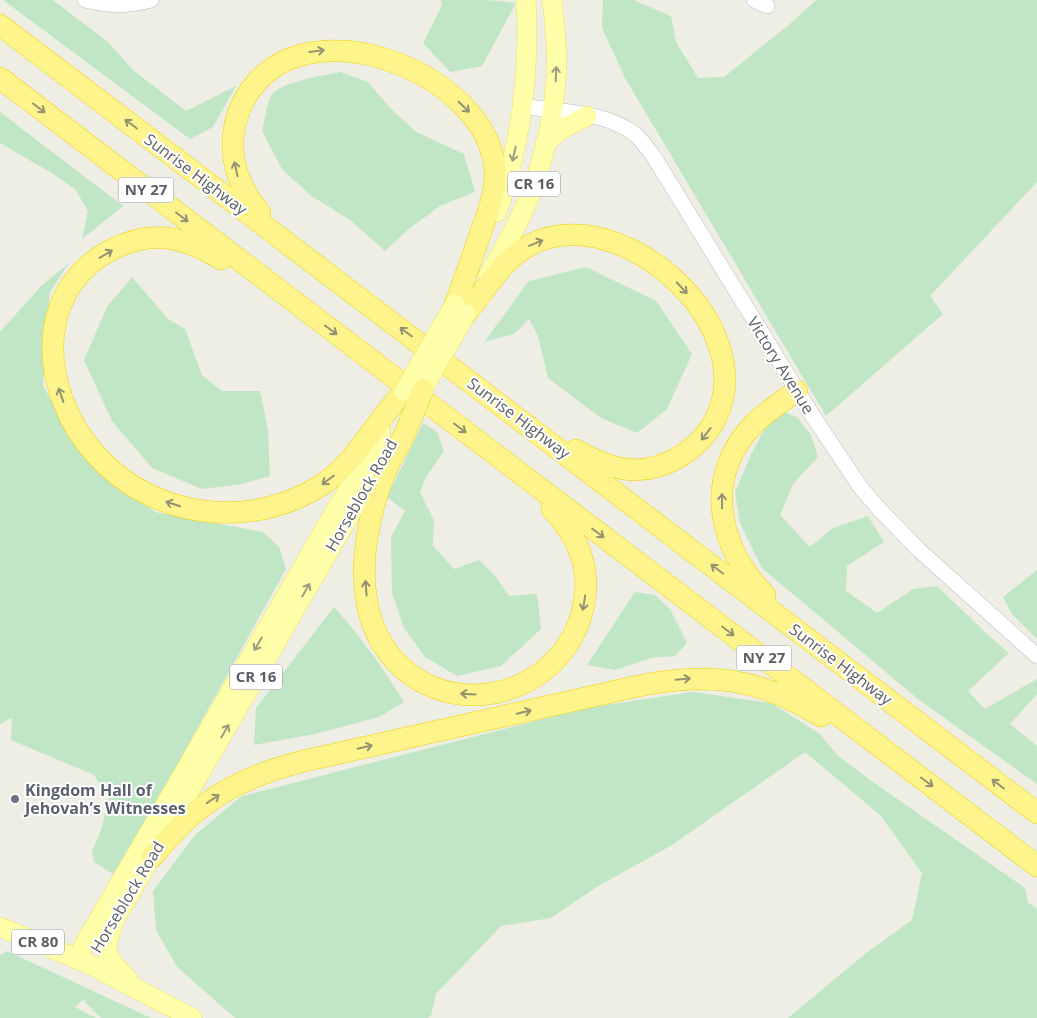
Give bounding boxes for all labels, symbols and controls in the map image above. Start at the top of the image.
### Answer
one-way arrow [308,46,324,56]
one-way arrow [551,66,560,82]
one-way arrow [457,101,470,113]
one-way arrow [32,103,46,113]
one-way arrow [124,119,138,129]
street label: Sunrise Highway [140,128,253,221]
one-way arrow [509,145,518,161]
one-way arrow [231,162,240,178]
road number: CR 16 [508,172,560,196]
road number: NY 27 [118,178,174,202]
one-way arrow [175,212,189,222]
one-way arrow [529,237,544,246]
one-way arrow [98,248,112,258]
one-way arrow [676,282,688,294]
street label: Victory Avenue [742,312,820,418]
one-way arrow [324,325,338,335]
one-way arrow [400,327,413,338]
street label: Sunrise Highway [463,372,576,465]
one-way arrow [56,388,65,403]
one-way arrow [453,423,466,434]
one-way arrow [701,427,712,440]
street label: Horseblock Road [320,435,402,555]
one-way arrow [321,474,334,485]
one-way arrow [717,494,727,510]
one-way arrow [165,499,181,509]
one-way arrow [592,527,605,538]
one-way arrow [711,564,724,575]
one-way arrow [361,580,370,596]
one-way arrow [302,584,312,598]
one-way arrow [578,594,588,610]
street label: Sunrise Highway [785,618,898,711]
one-way arrow [721,626,735,636]
one-way arrow [253,637,263,651]
road number: NY 27 [736,646,792,670]
road number: CR 16 [230,664,282,690]
one-way arrow [675,674,691,684]
one-way arrow [460,690,476,699]
one-way arrow [515,707,531,716]
one-way arrow [220,723,230,738]
one-way arrow [357,742,373,751]
one-way arrow [920,777,933,788]
place label: Kingdom Hall of Jehovah’s Witnesses [23,779,186,819]
one-way arrow [991,779,1005,789]
marker: Kingdom Hall of Jehovah’s Witnesses [9,793,21,805]
one-way arrow [206,794,220,805]
street label: Horseblock Road [85,837,169,957]
road number: CR 80 [12,930,64,954]

